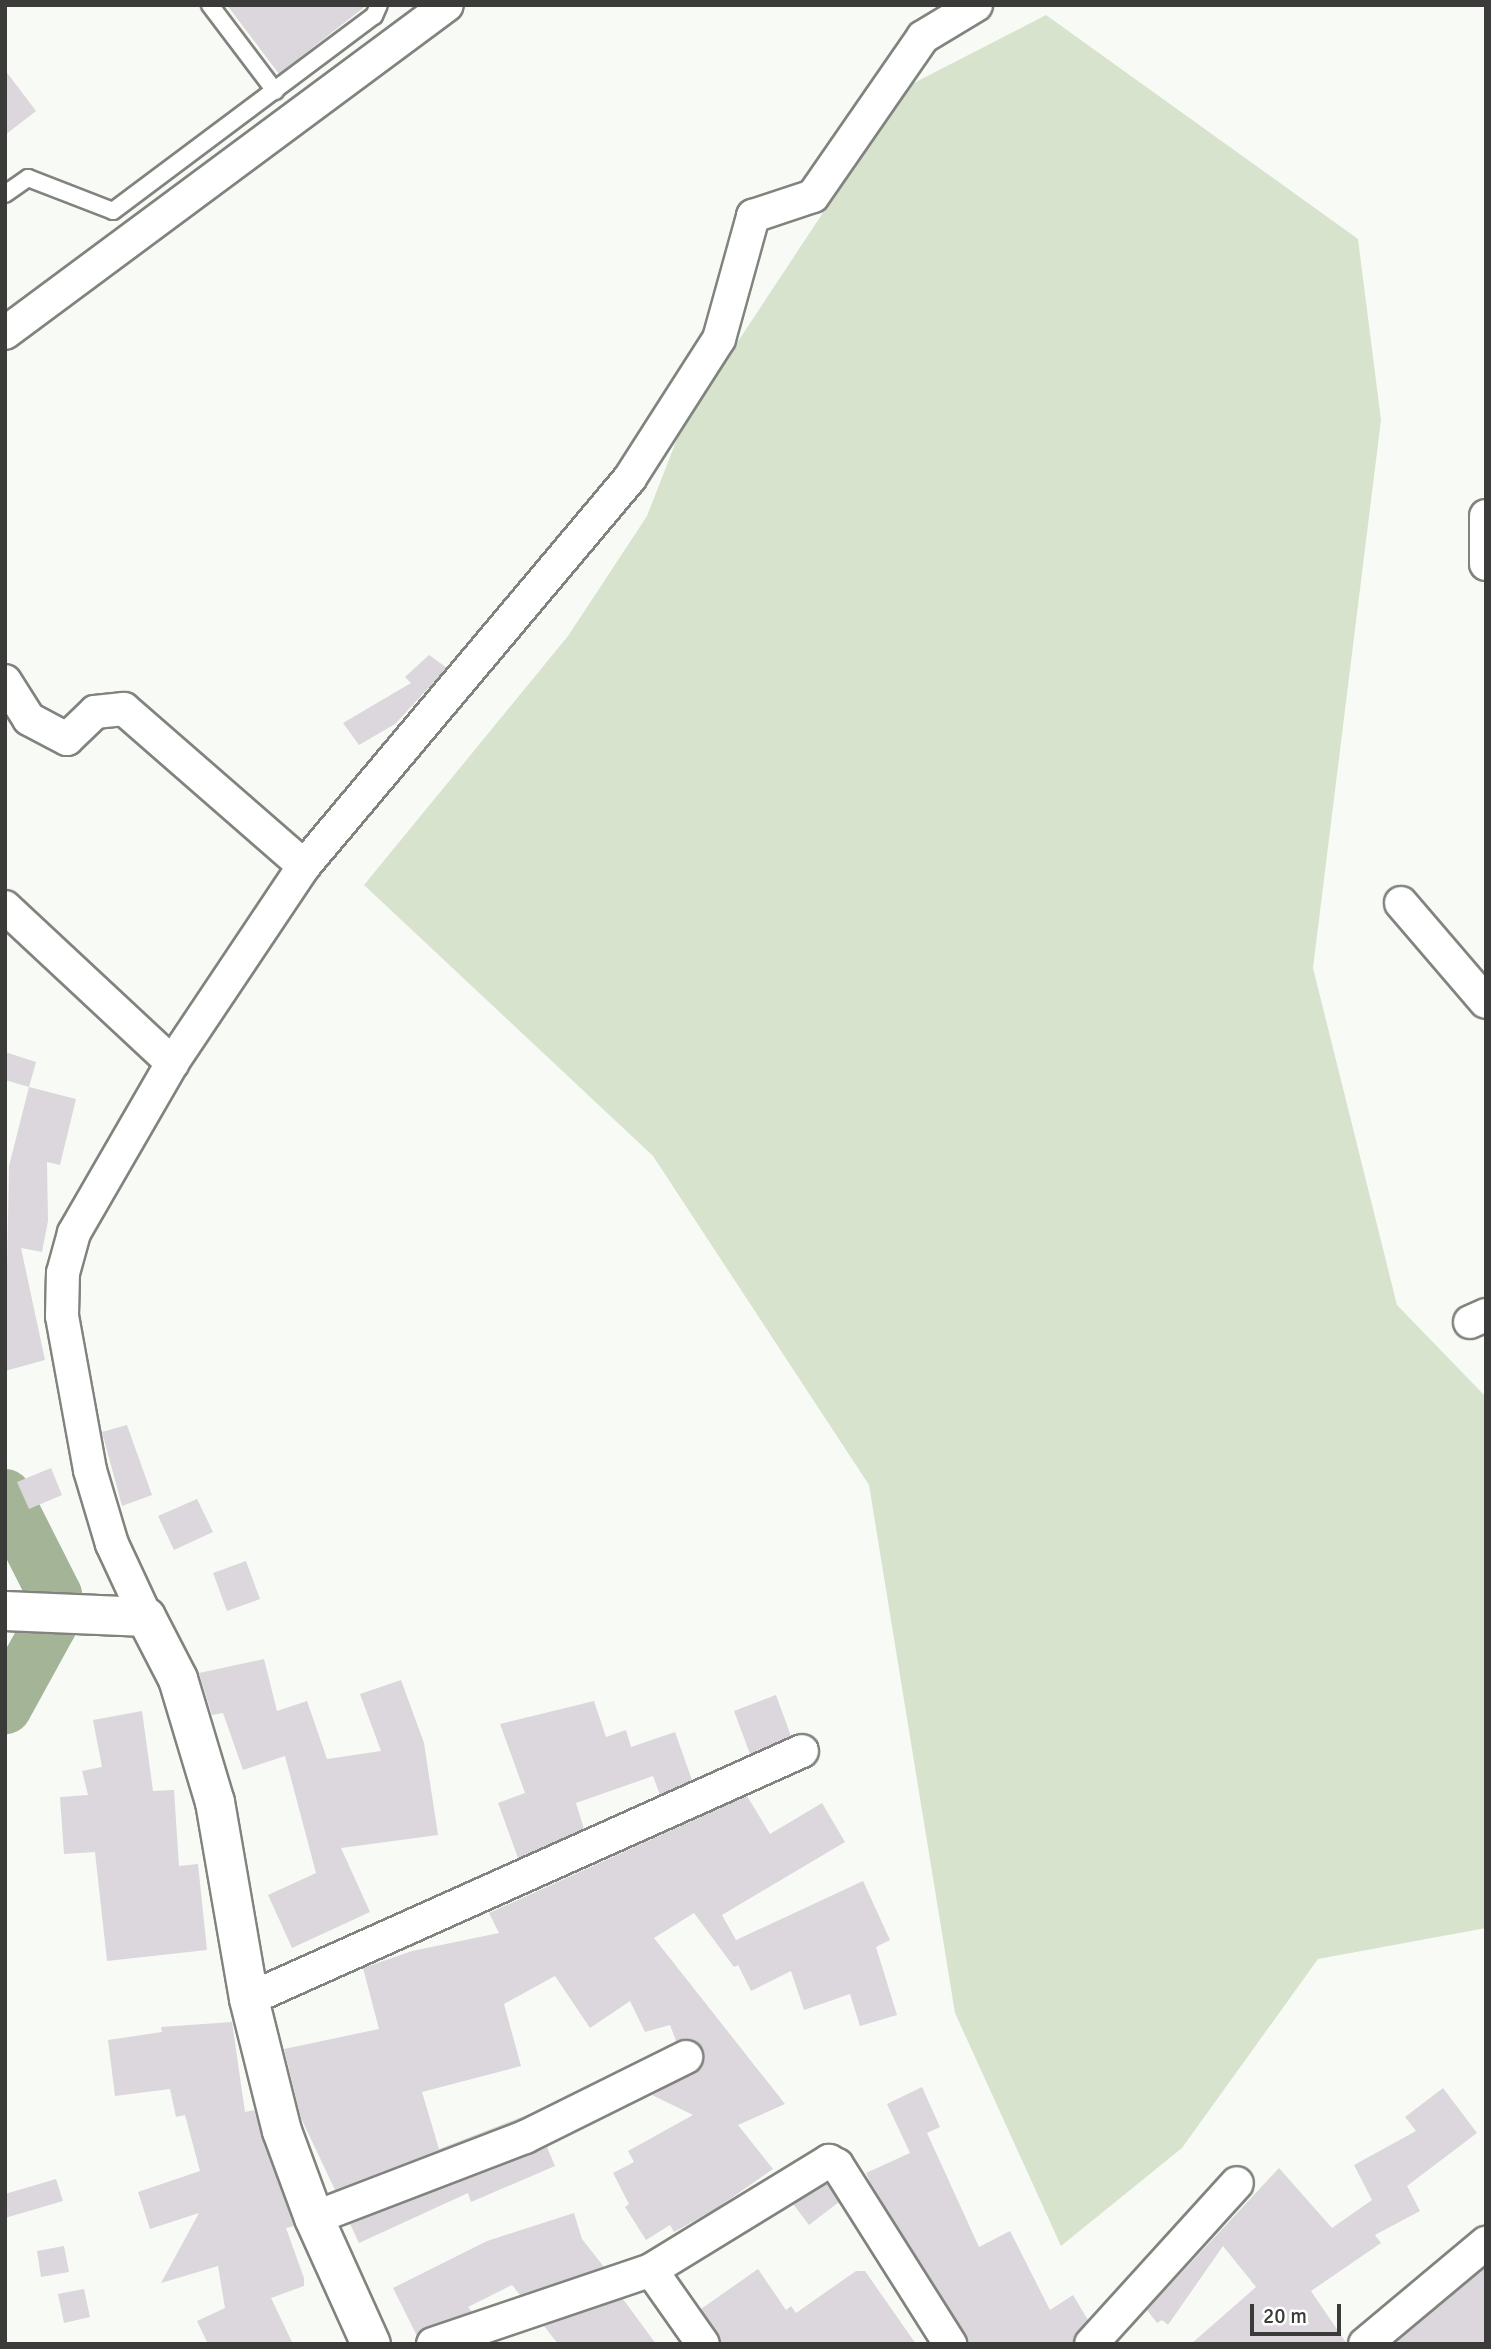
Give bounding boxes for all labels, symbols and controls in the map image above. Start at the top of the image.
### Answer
scale bar [1253,2290,1344,2334]
text: 20 m [1263,2303,1307,2329]

